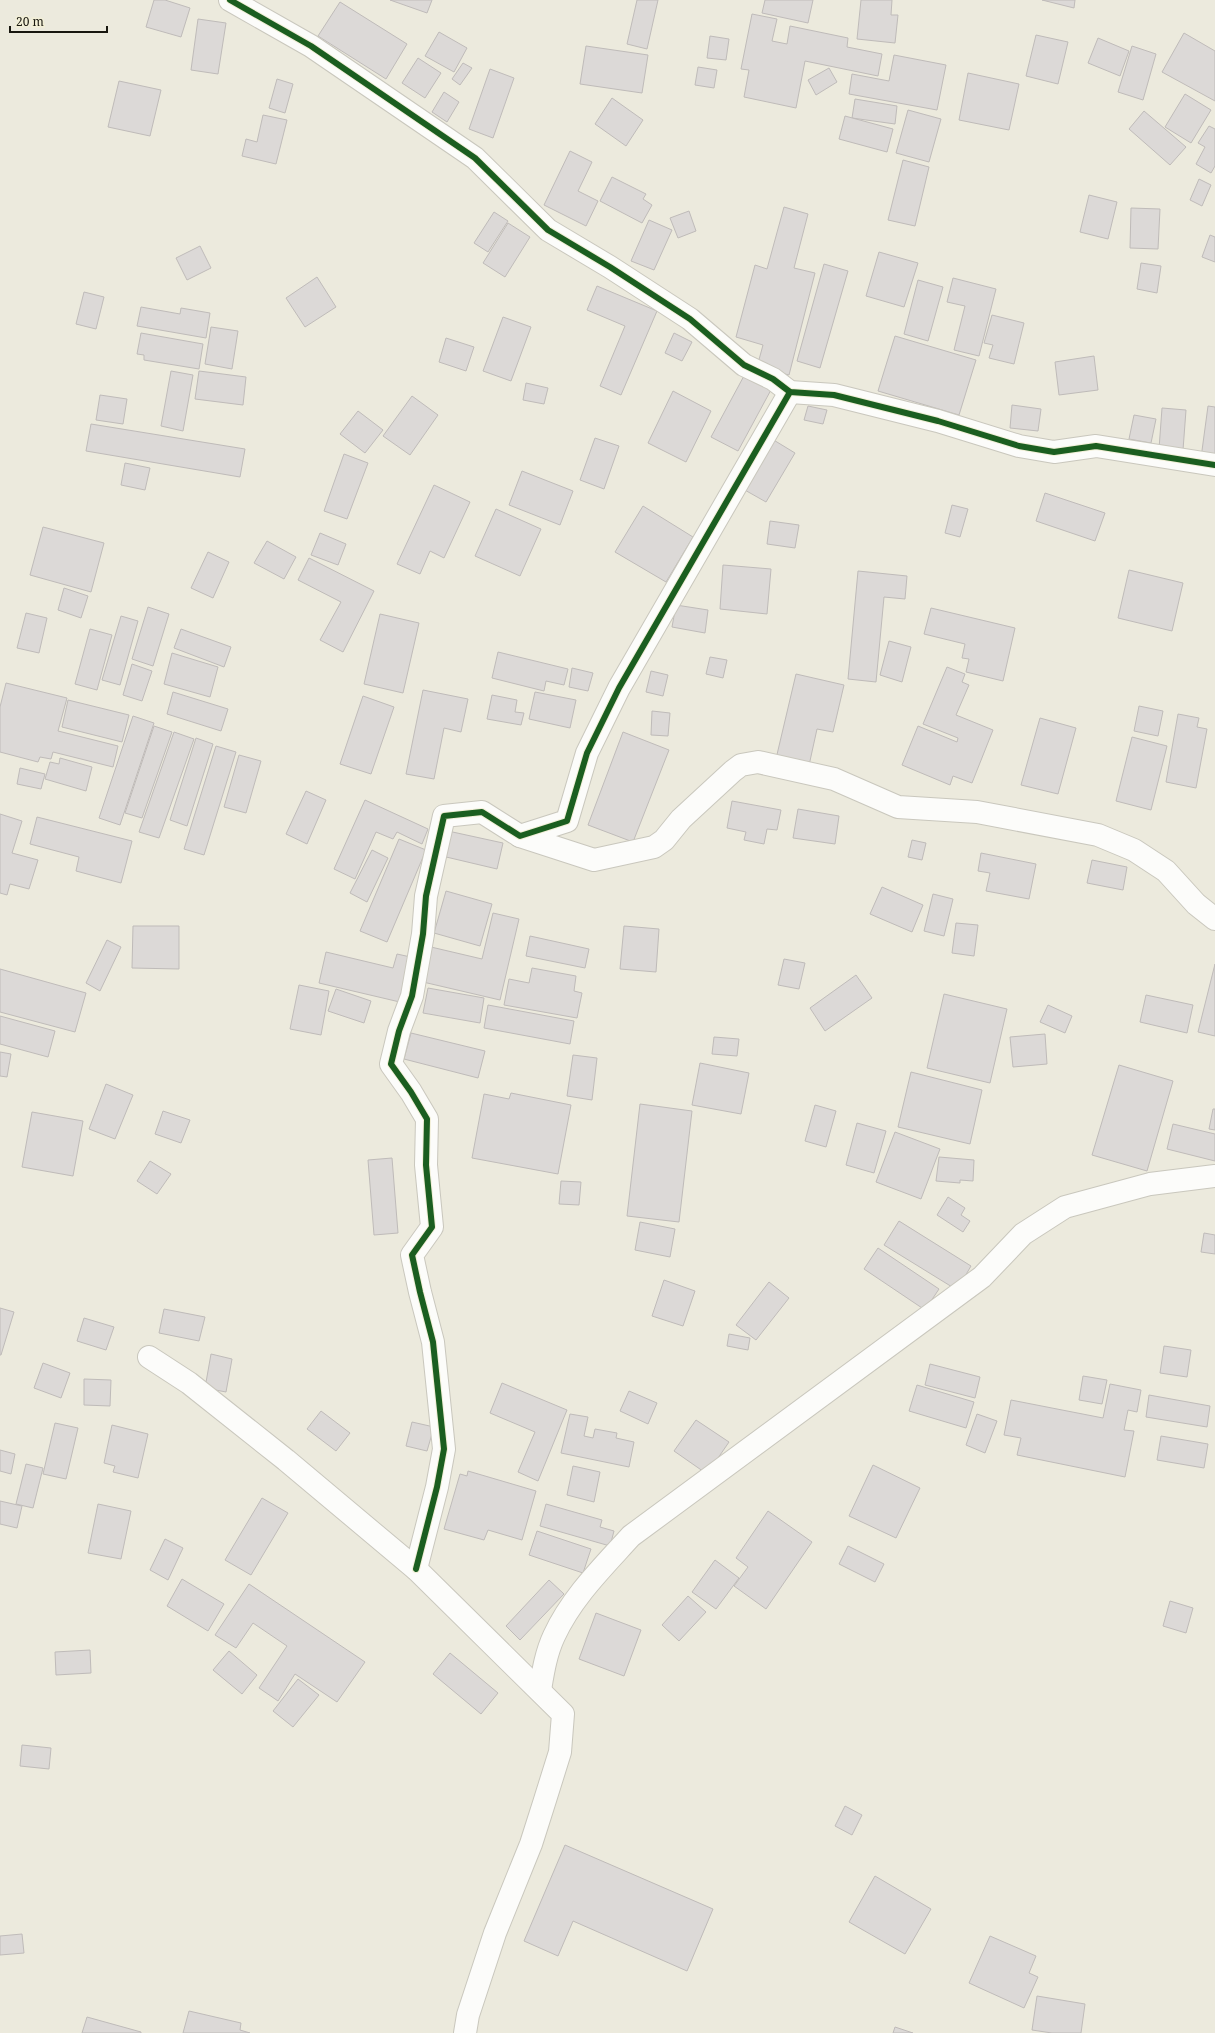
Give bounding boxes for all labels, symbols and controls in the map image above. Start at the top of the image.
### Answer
scale bar [10,8,107,34]
text: 20 m [16,13,44,30]

